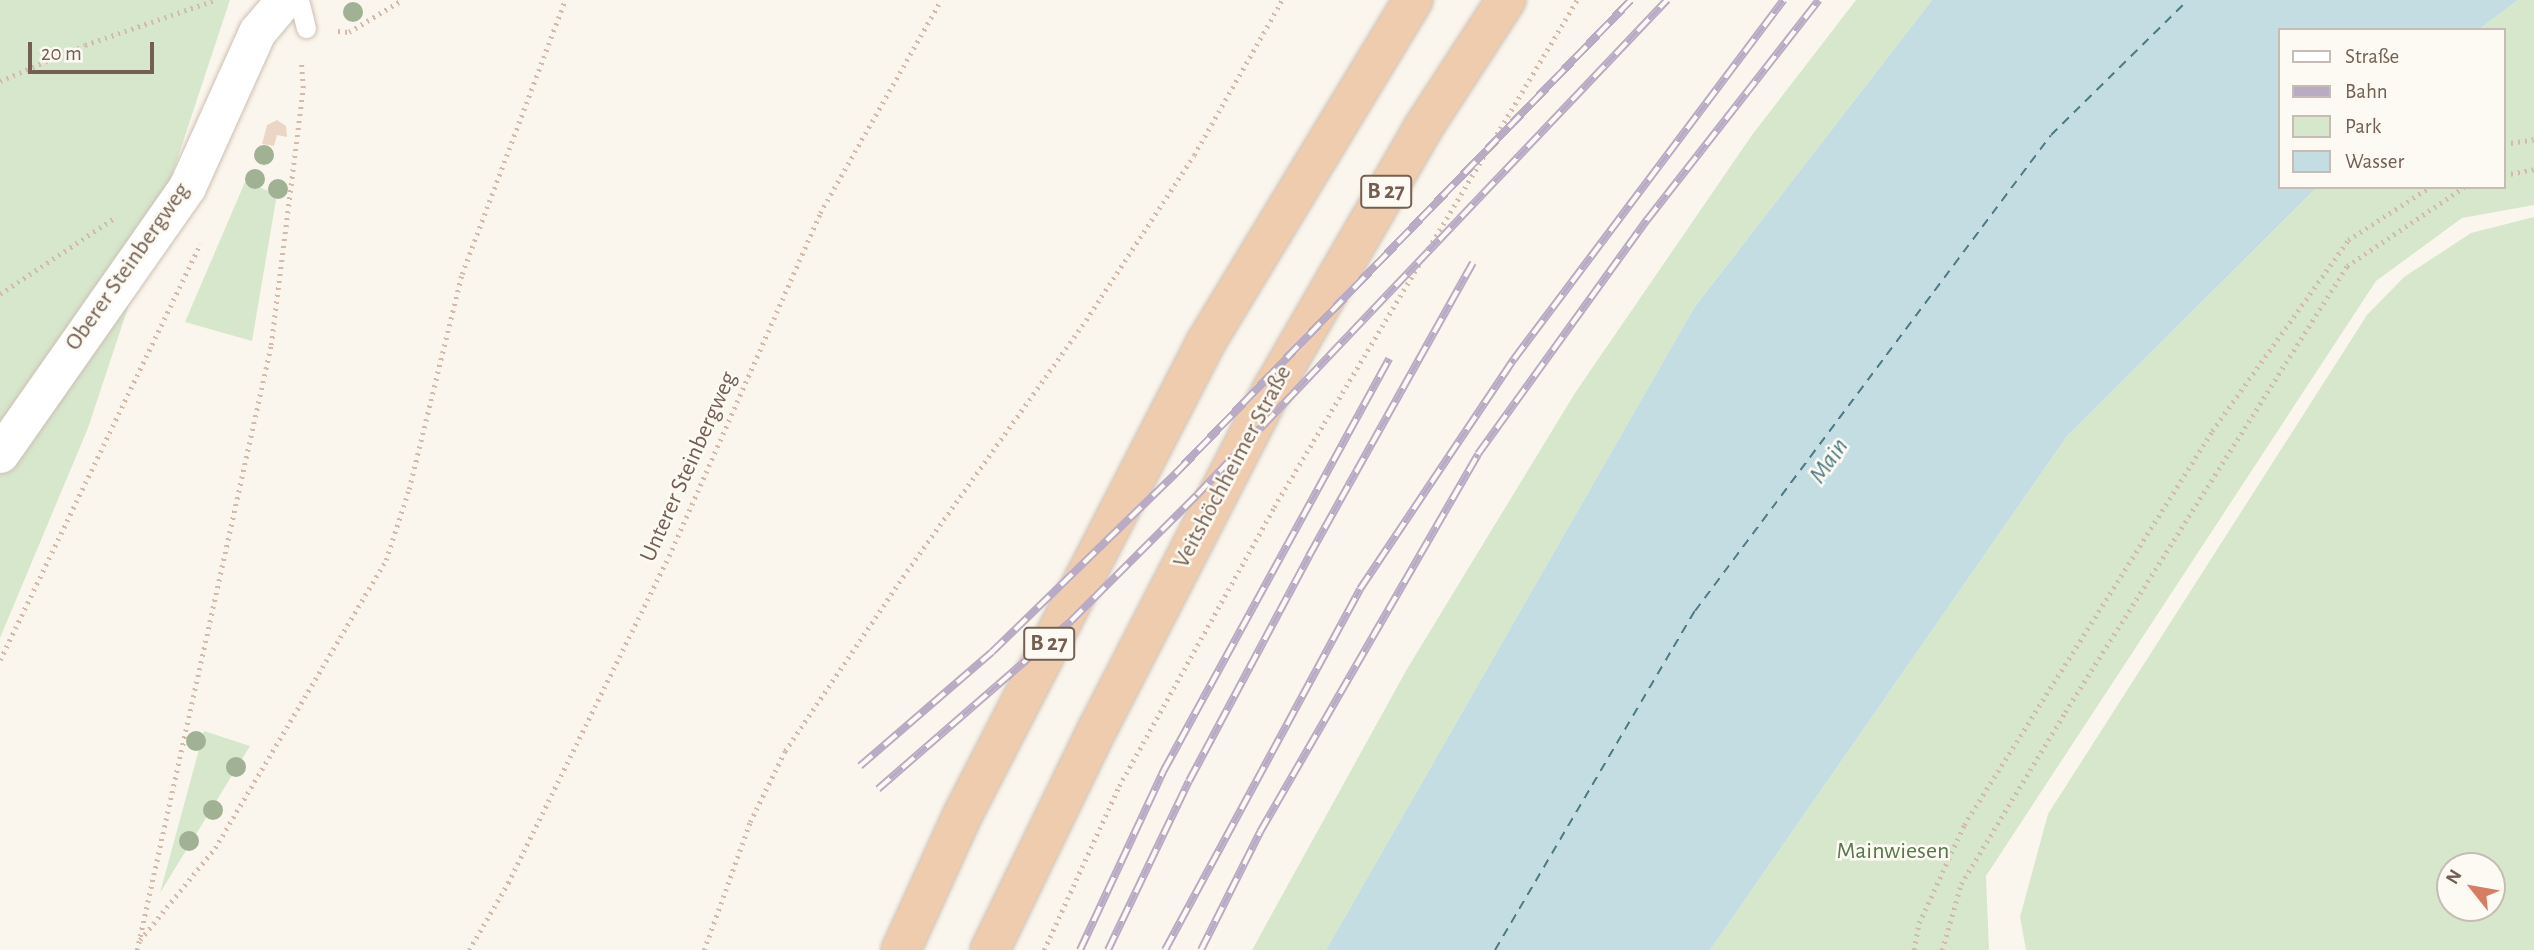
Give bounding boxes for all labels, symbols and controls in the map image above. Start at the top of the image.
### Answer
scale bar [32,28,158,72]
legend [2278,28,2506,189]
text: 20 m [41,43,82,64]
text: Straße [2345,46,2399,67]
text: Bahn [2345,81,2388,102]
text: Park [2345,116,2381,137]
text: Wasser [2345,151,2404,172]
road number: B 27 [1360,172,1412,211]
street label: Oberer Steinbergweg [59,178,197,356]
street label: Veitshöchheimer Straße [1167,361,1299,573]
street label: Unterer Steinbergweg [634,368,744,566]
water label: Main [1802,432,1856,490]
road number: B 27 [1023,624,1075,664]
park label: Mainwiesen [1837,838,1949,866]
north arrow [2436,852,2506,922]
text: N [2443,866,2466,888]

